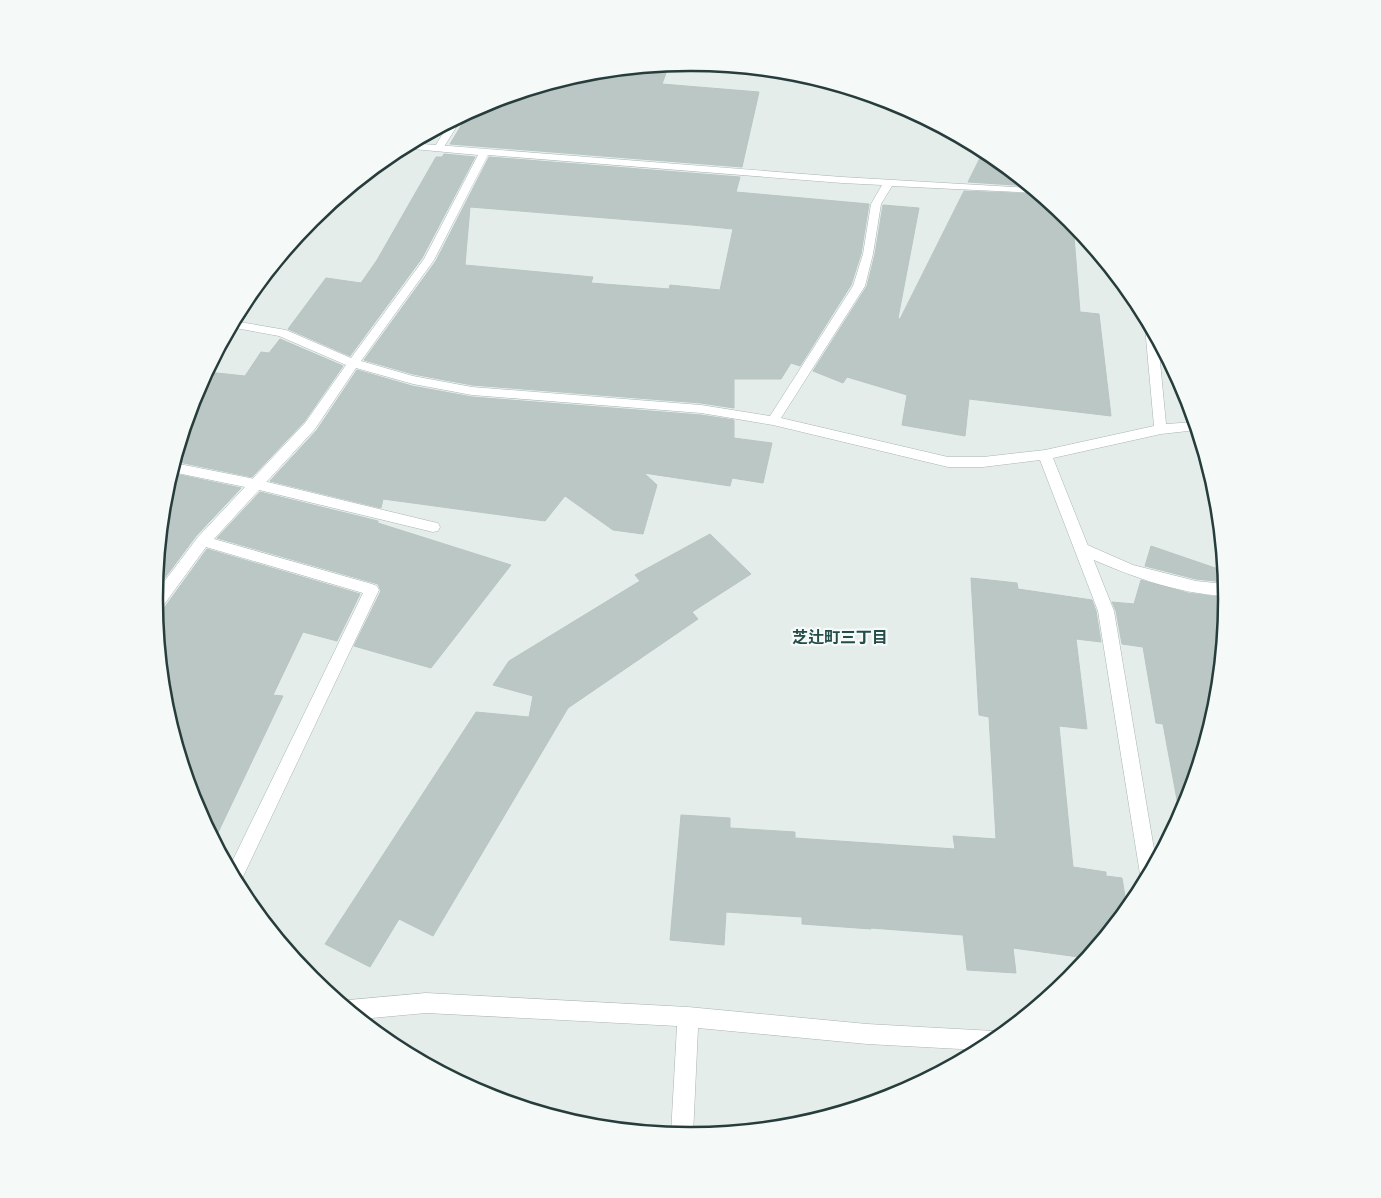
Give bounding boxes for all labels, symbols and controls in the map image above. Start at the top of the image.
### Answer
district label: 芝辻町三丁目 [792,629,888,646]

